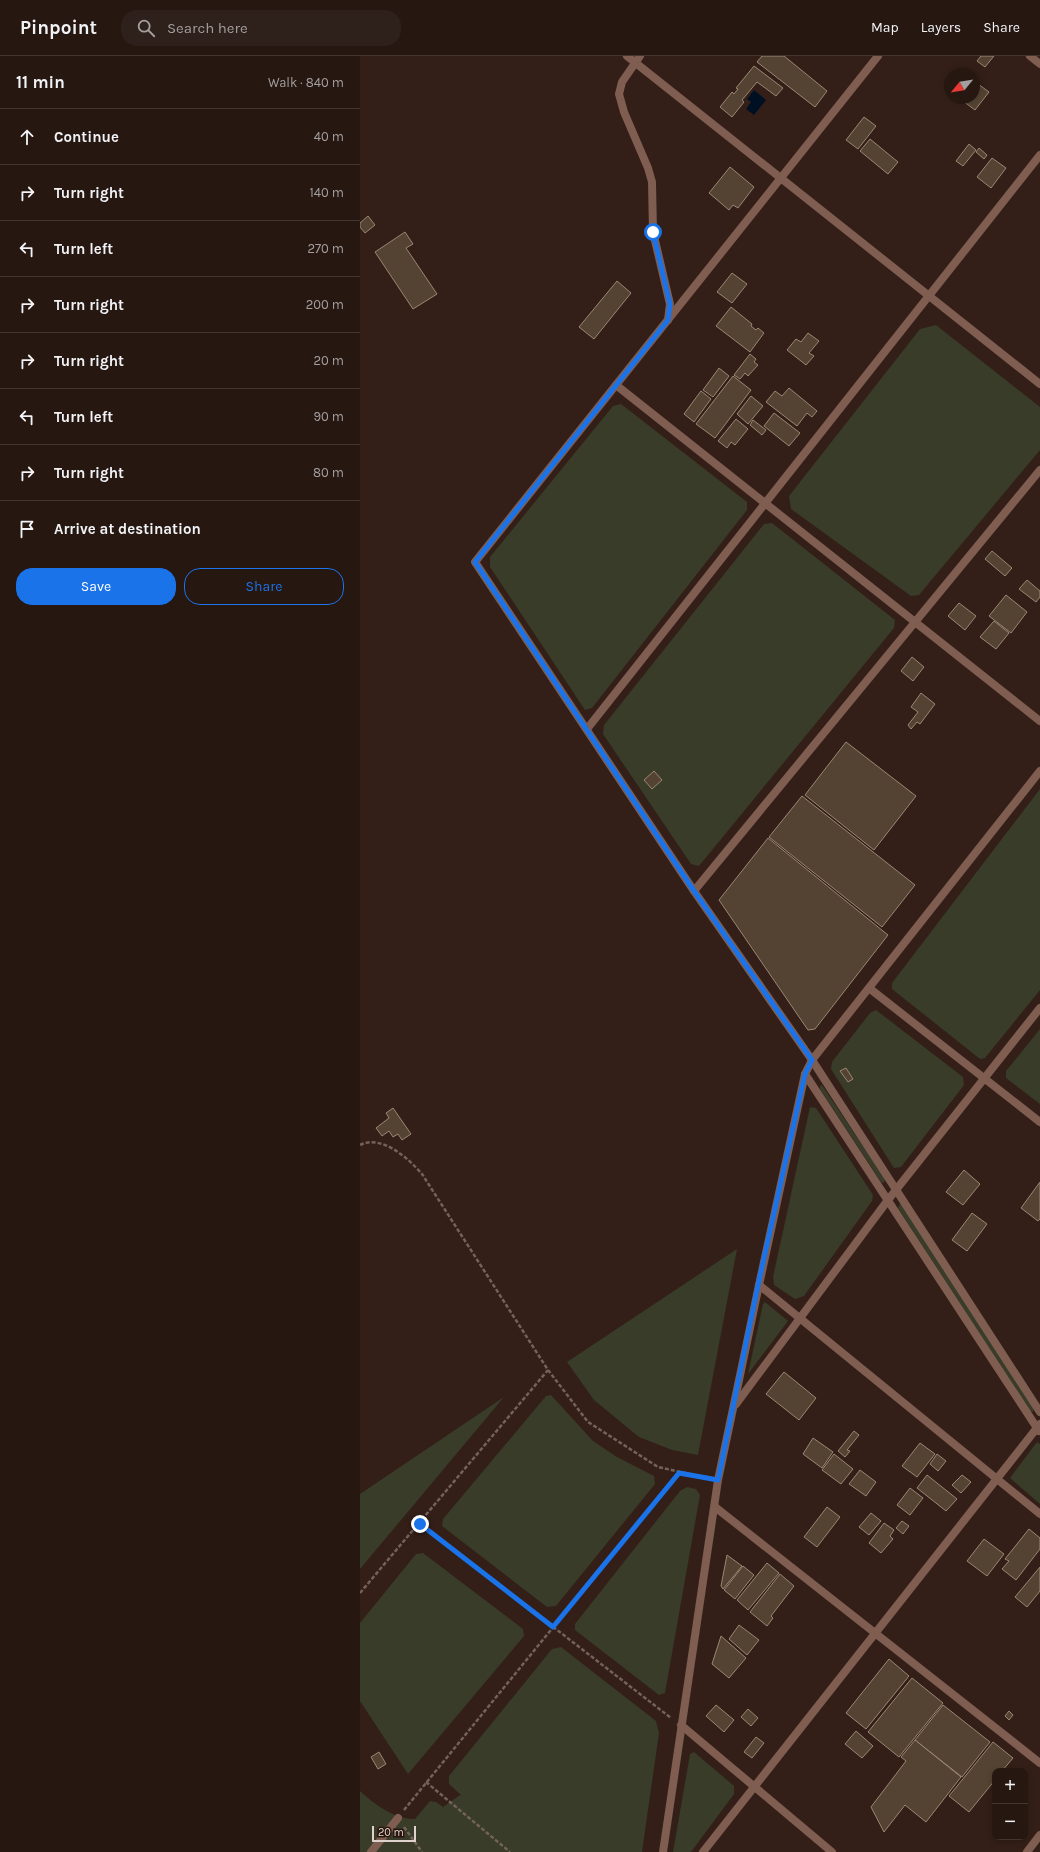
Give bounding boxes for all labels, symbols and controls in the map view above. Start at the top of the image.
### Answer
search box [121,10,401,46]
text: Pinpoint [20,17,97,39]
icon: search [135,17,157,39]
text: Search here [167,19,248,37]
text: Map [871,19,899,36]
text: Layers [921,19,961,36]
text: Share [983,19,1020,36]
north arrow [944,68,980,104]
text: 11 min [16,72,65,92]
text: Walk · 840 m [268,75,344,90]
icon: ahead [16,126,38,148]
text: Continue [54,128,119,146]
text: 40 m [314,129,344,144]
icon: right [16,182,38,204]
text: Turn right [54,184,124,202]
text: 140 m [309,185,344,200]
route start [644,223,662,241]
icon: left [16,238,38,260]
text: Turn left [54,240,113,258]
text: 270 m [307,241,344,256]
icon: right [16,294,38,316]
text: Turn right [54,296,124,314]
text: 200 m [306,297,344,312]
icon: right [16,350,38,372]
text: Turn right [54,352,124,370]
text: 20 m [314,353,344,368]
icon: left [16,406,38,428]
text: Turn left [54,408,113,426]
text: 90 m [313,409,344,424]
icon: right [16,462,38,484]
text: Turn right [54,464,124,482]
text: 80 m [313,465,344,480]
icon: arrive [16,518,38,540]
text: Arrive at destination [54,520,201,538]
button: Save [16,568,176,605]
button: Share [184,568,344,605]
route end [411,1515,429,1533]
map controls [992,1768,1028,1840]
button: + [992,1768,1028,1804]
button: − [992,1804,1028,1840]
scale bar [372,1824,416,1843]
text: 20 m [378,1826,404,1839]

